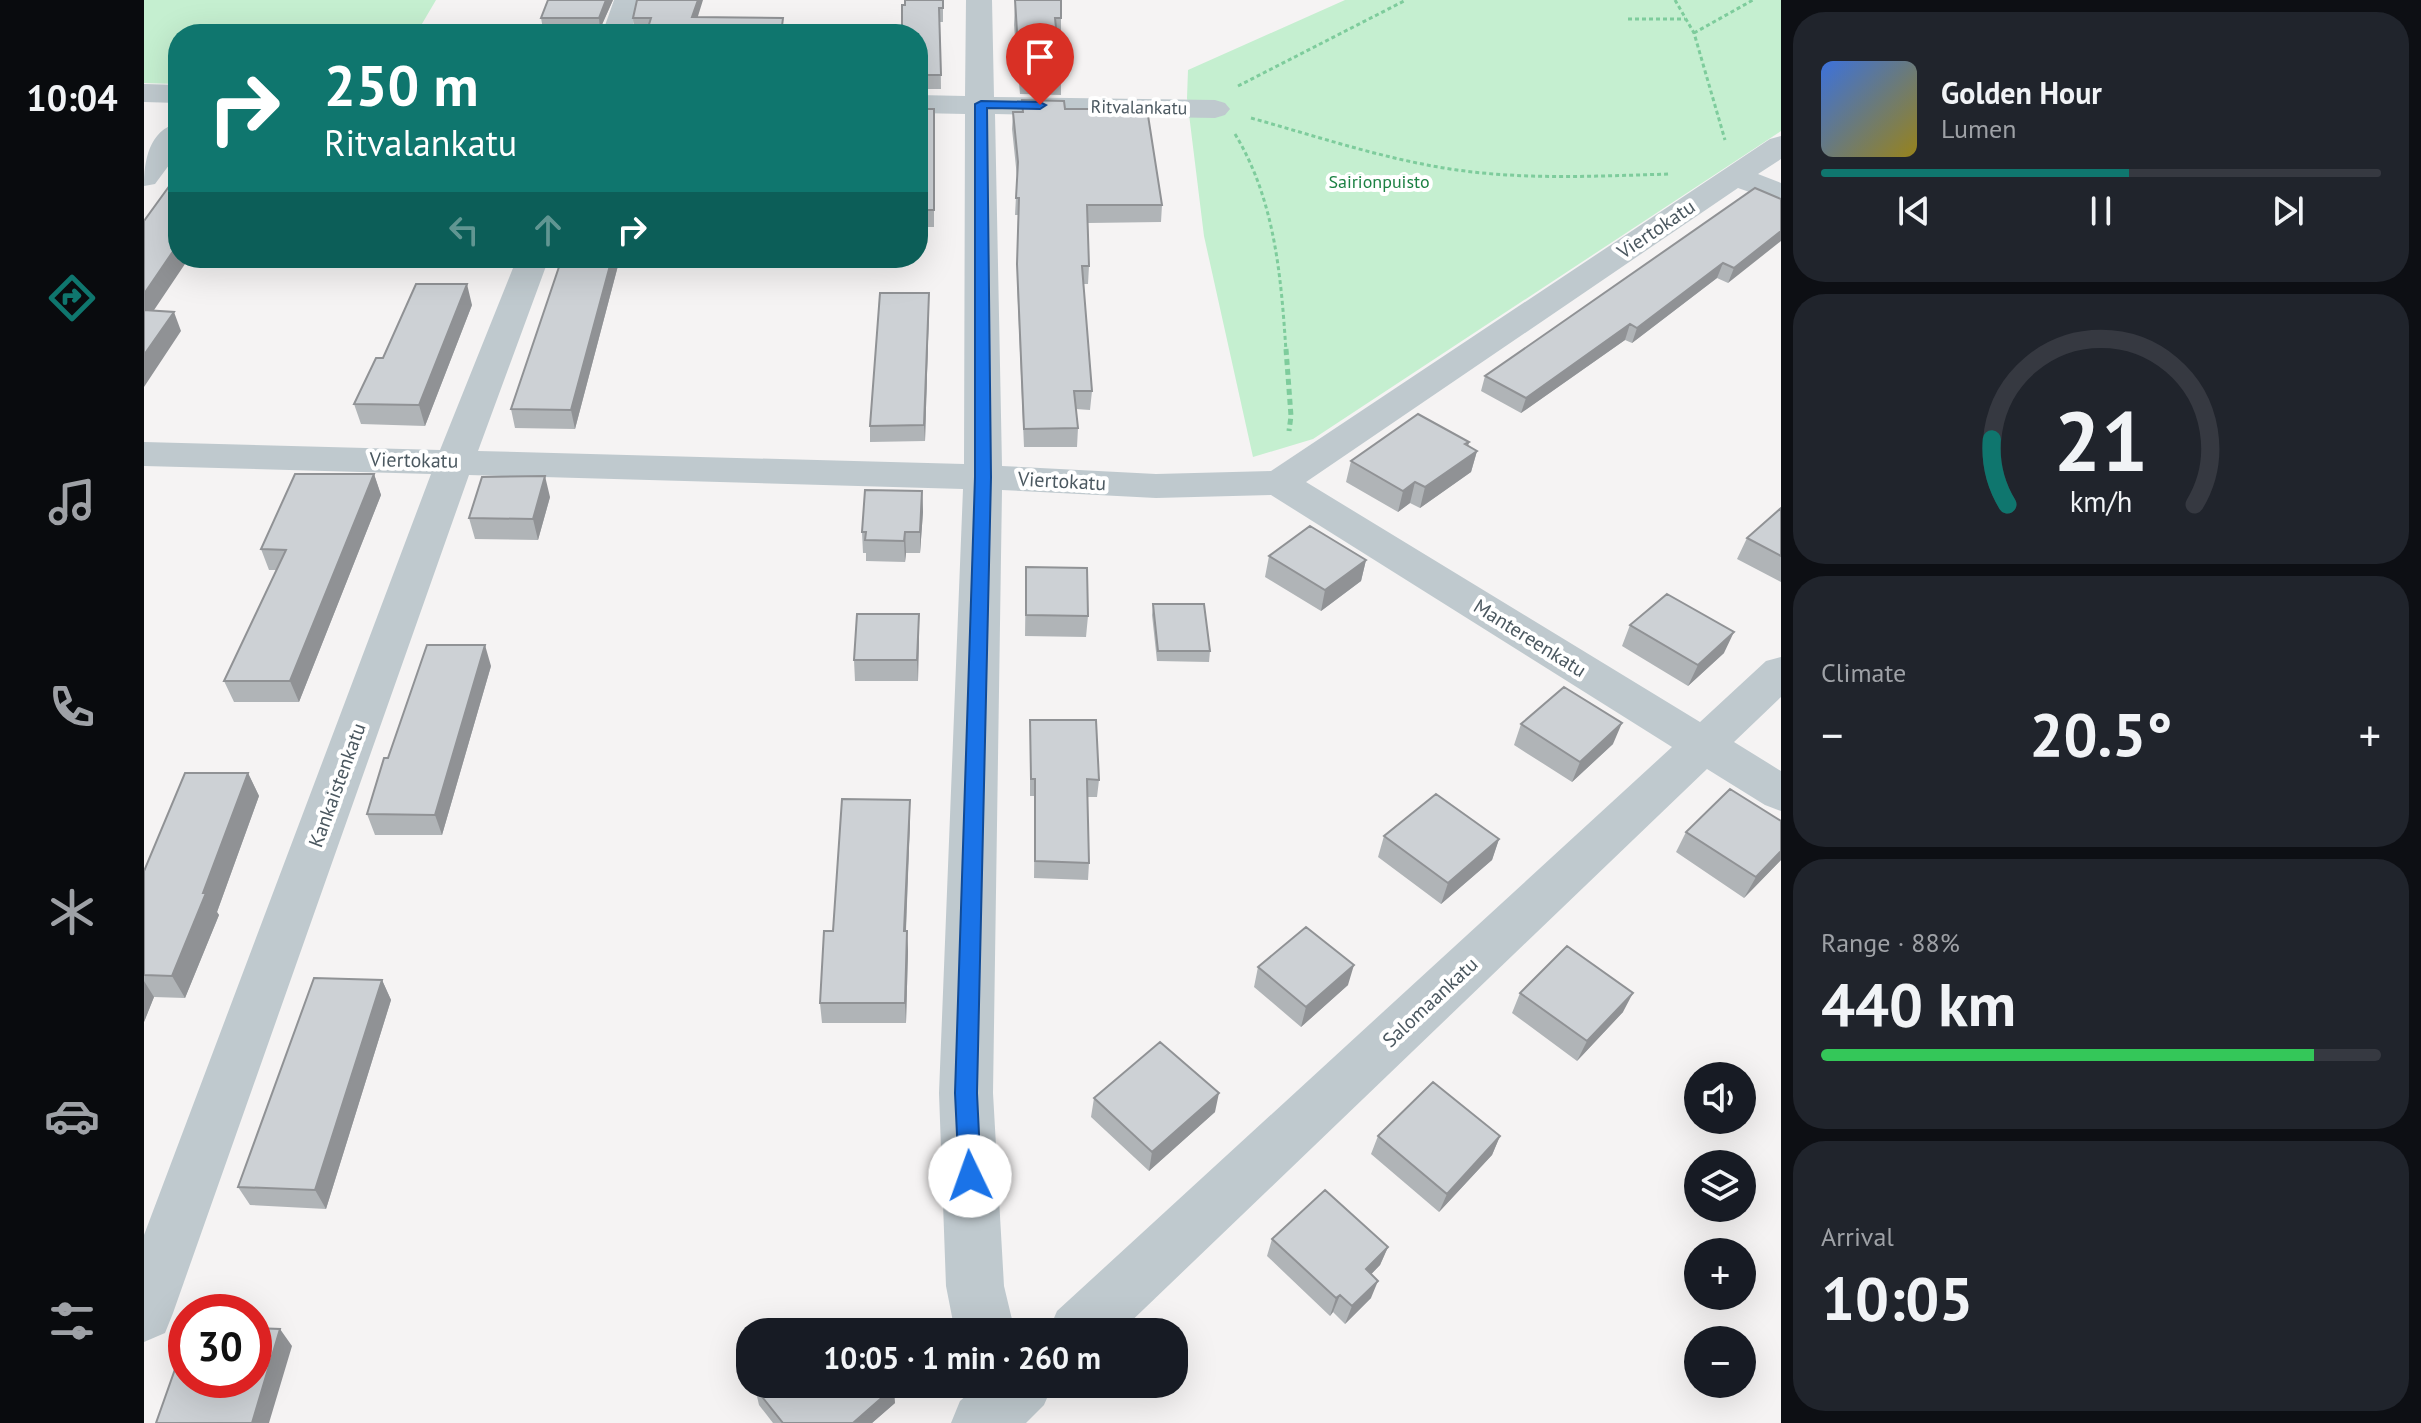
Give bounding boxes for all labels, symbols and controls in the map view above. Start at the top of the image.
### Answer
pin [1006,23,1074,105]
icon: arrive [1018,35,1062,79]
text: 250 m [324,49,479,121]
icon: right [192,56,296,160]
text: Golden Hour [1941,73,2102,112]
text: 10:04 [26,74,118,121]
street label: Ritvalankatu [1090,95,1188,119]
text: Lumen [1941,112,2016,145]
text: Ritvalankatu [324,119,517,166]
park label: Sairionpuisto [1328,170,1430,193]
icon: previous [1892,189,1936,233]
icon: pause [2079,189,2123,233]
icon: next [2266,189,2310,233]
street label: Viertokatu [1611,193,1700,265]
icon: left [442,208,486,252]
icon: ahead [526,208,570,252]
icon: right [610,208,654,252]
icon: directions [44,270,100,326]
text: 21 [2054,386,2148,494]
street label: Viertokatu [368,446,459,474]
street label: Viertokatu [1016,466,1107,496]
icon: music [44,474,100,530]
text: km/h [2070,483,2132,520]
street label: Mantereenkatu [1469,593,1591,683]
text: Climate [1821,656,1906,689]
icon: phone [44,679,100,735]
text: 20.5° [2029,695,2173,773]
text: − [1821,706,1843,763]
text: + [2359,706,2381,763]
street label: Kankaistenkatu [302,719,372,851]
icon: climate [44,884,100,940]
text: Range · 88% [1821,926,1960,959]
street label: Salomaankatu [1377,951,1483,1053]
text: 440 km [1821,965,2016,1043]
map controls [1684,1062,1756,1398]
button: sound [1684,1062,1756,1134]
icon: car [44,1088,100,1144]
position arrow [928,1134,1012,1218]
button: layers [1684,1150,1756,1222]
text: Arrival [1821,1220,1894,1253]
button: + [1684,1238,1756,1310]
text: 10:05 [1821,1259,1973,1337]
icon: filters [44,1293,100,1349]
speed limit sign: 30 [168,1294,272,1398]
button: − [1684,1326,1756,1398]
text: 10:05 · 1 min · 260 m [823,1338,1101,1377]

